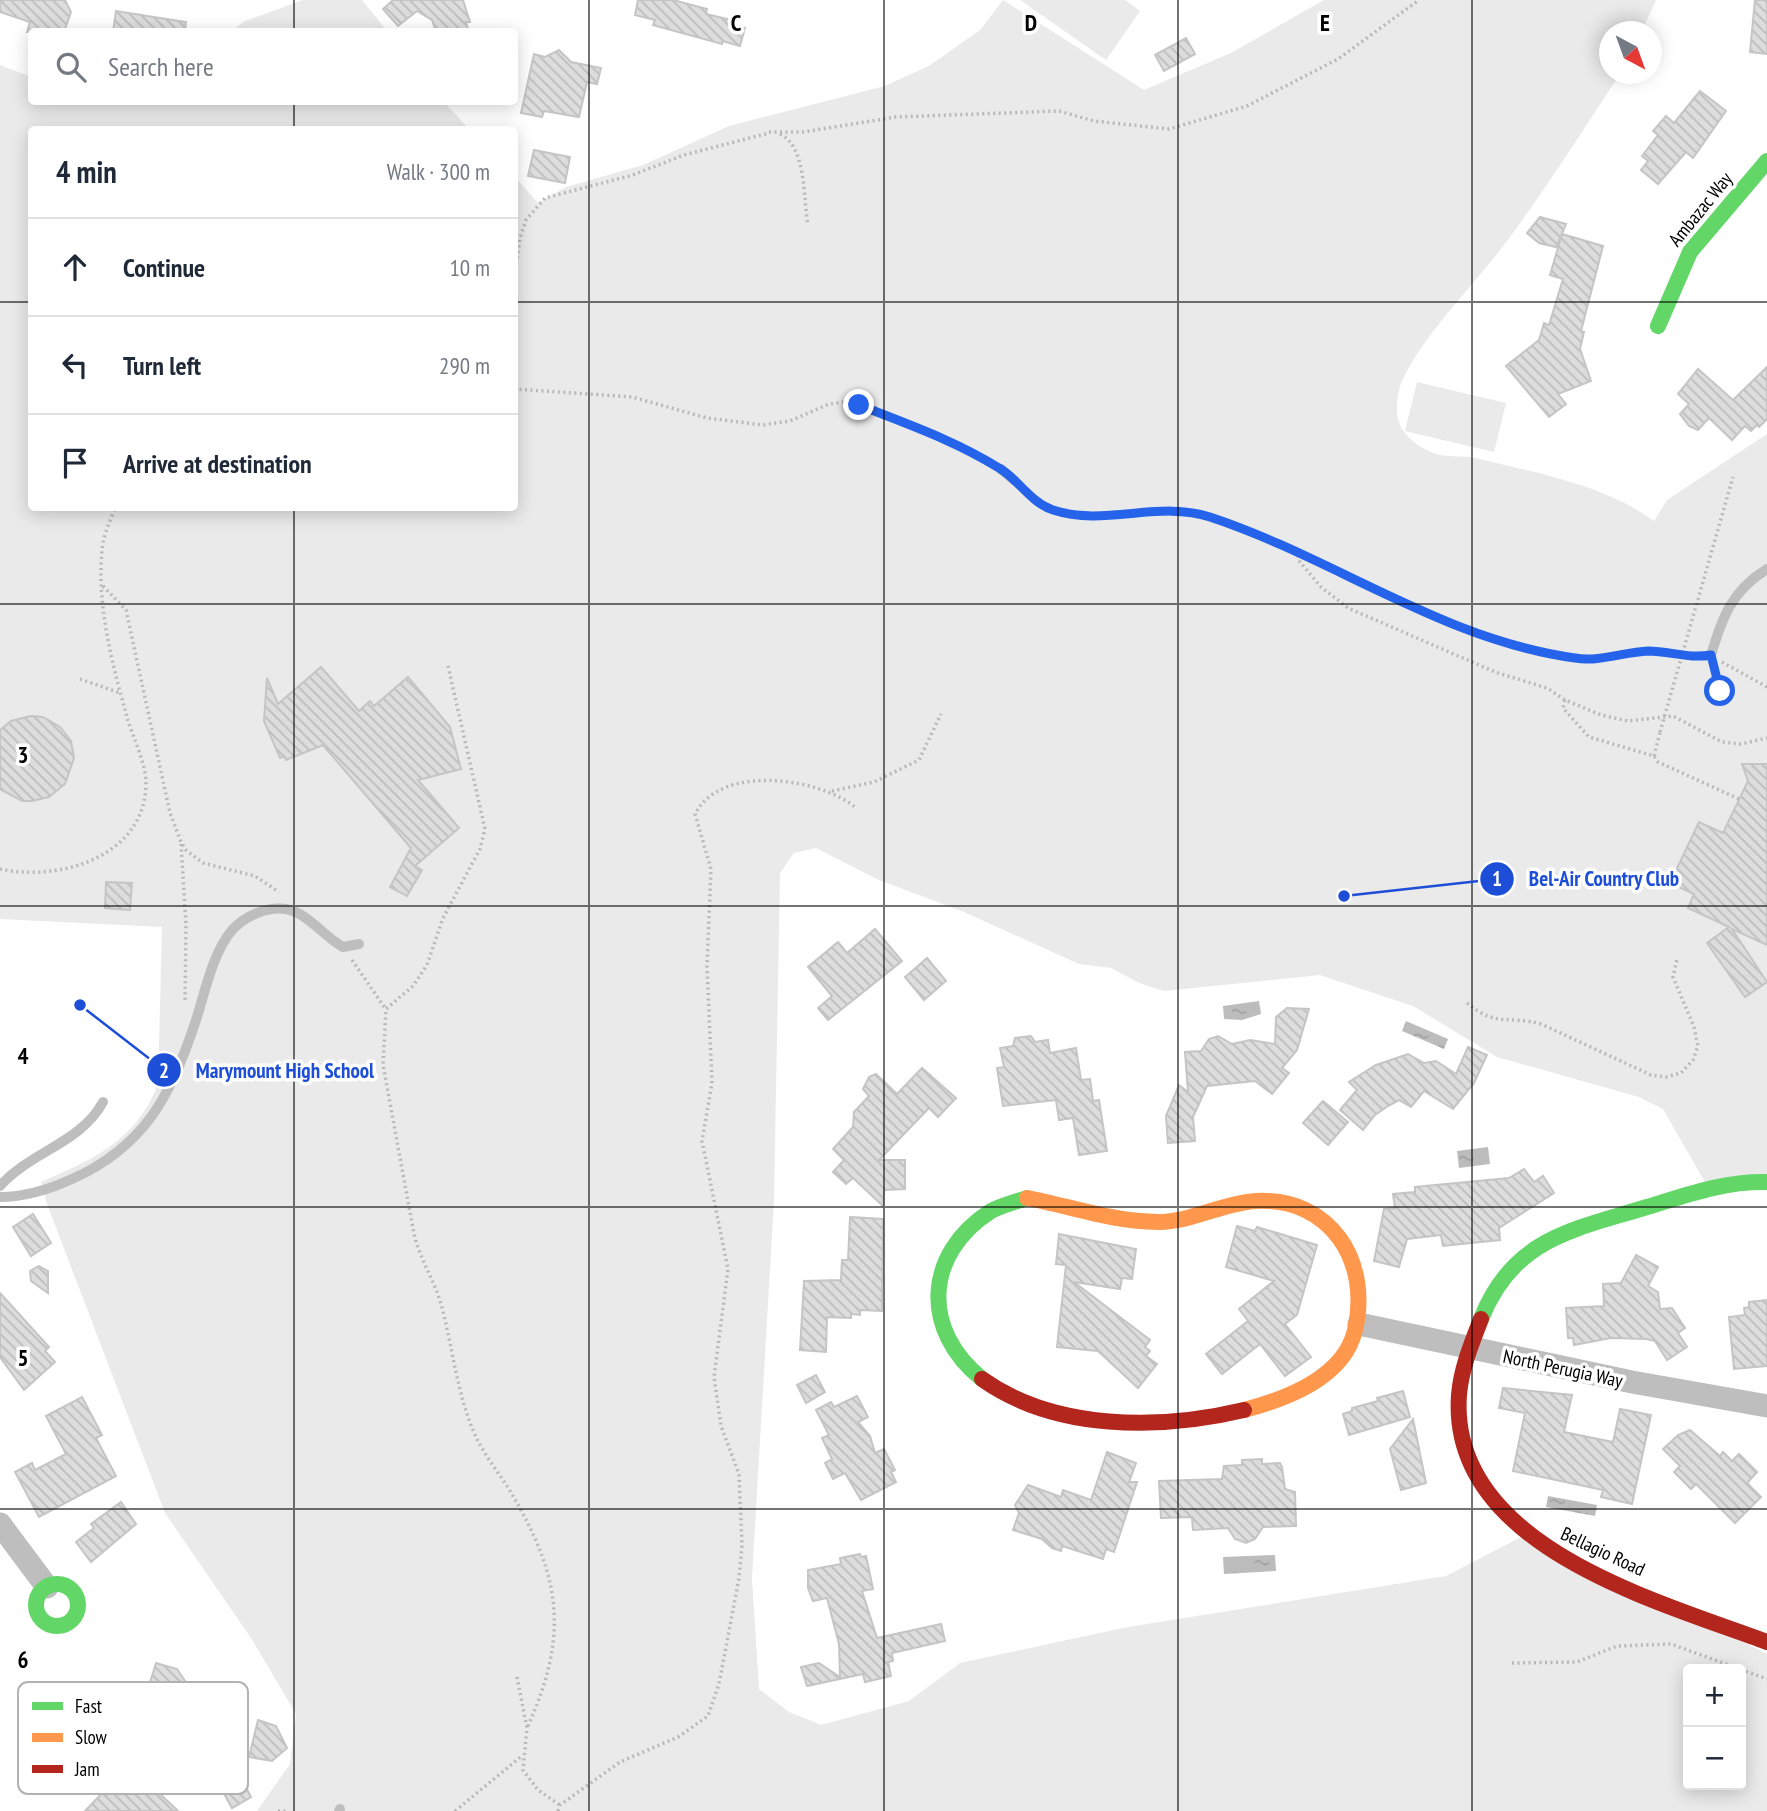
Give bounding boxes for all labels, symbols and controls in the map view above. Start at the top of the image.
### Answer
text: C [731,8,742,37]
text: D [1025,8,1037,37]
text: E [1320,8,1330,37]
north arrow [1599,21,1662,84]
search box [28,28,518,105]
icon: search [52,48,90,86]
text: Search here [108,50,214,83]
text: 4 min [56,152,117,191]
text: Walk · 300 m [387,157,490,186]
street label: Ambazac Way [1663,166,1738,251]
icon: ahead [56,248,94,286]
text: Continue [123,251,205,284]
text: 10 m [449,253,490,282]
icon: left [56,346,94,384]
text: Turn left [123,349,201,382]
text: 290 m [439,351,490,380]
route end [843,389,874,420]
icon: arrive [56,444,94,482]
text: Arrive at destination [123,447,312,480]
route start [1704,675,1735,706]
text: 3 [18,740,29,769]
callout: Bel-Air Country Club [1479,858,1694,900]
text: 1 [1492,865,1502,892]
text: Bel-Air Country Club [1529,865,1679,892]
text: 4 [18,1041,29,1070]
callout: Marymount High School [147,1049,388,1091]
text: 2 [159,1057,169,1084]
text: Marymount High School [196,1057,375,1084]
text: 5 [18,1343,29,1372]
street label: North Perugia Way [1501,1344,1626,1393]
street label: Bellagio Road [1557,1521,1649,1581]
text: 6 [18,1645,29,1674]
map controls [1683,1664,1746,1790]
button: + [1683,1664,1746,1727]
legend [18,1682,248,1794]
text: Fast [75,1694,103,1718]
text: Slow [75,1725,108,1749]
button: − [1683,1727,1746,1790]
text: Jam [74,1757,100,1781]

